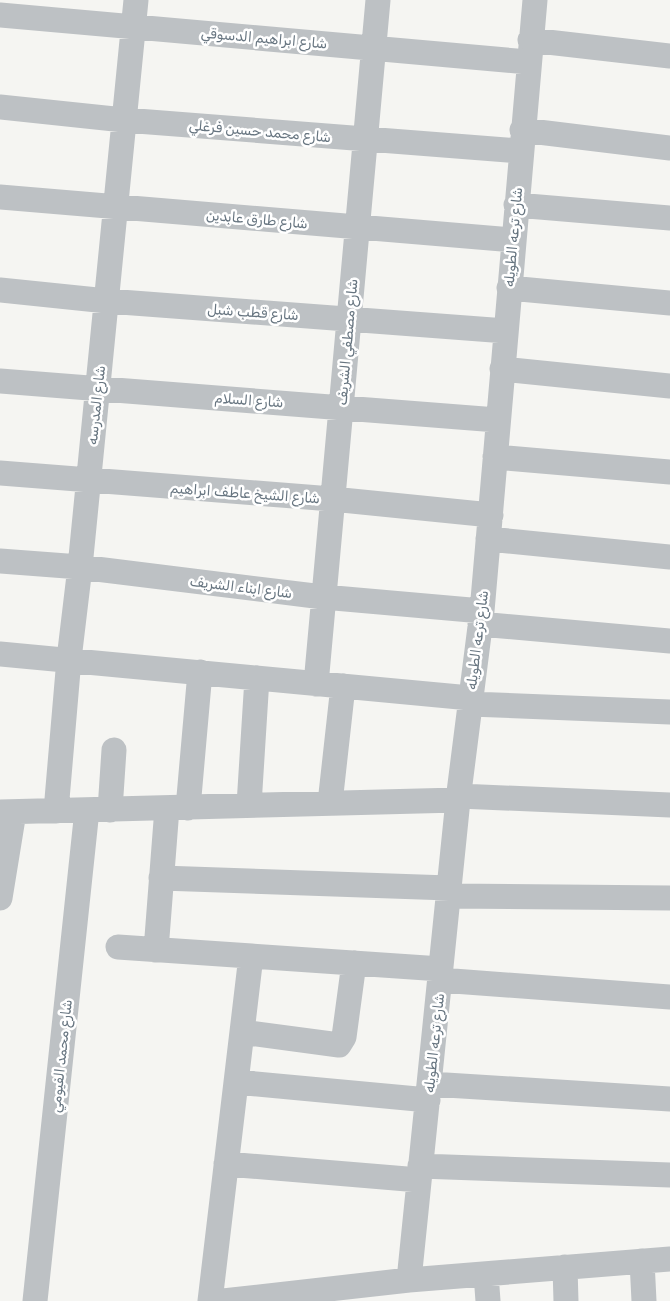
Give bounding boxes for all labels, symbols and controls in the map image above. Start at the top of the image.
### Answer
street label: شارع ابراهيم الدسوقي [200,25,328,54]
street label: شارع محمد حسين فرغلي [188,117,332,148]
street label: شارع ترعه الطويله [501,186,528,288]
street label: شارع طارق عابدين [205,207,308,234]
street label: شارع مصطفي الشريف [334,278,363,406]
street label: شارع قطب شبل [207,301,299,326]
street label: شارع المدرسه [84,365,111,446]
street label: شارع السلام [214,390,284,413]
street label: شارع الشيخ عاطف ابراهيم [169,480,321,509]
street label: شارع ابناء الشريف [188,573,293,604]
street label: شارع ترعه الطويله [463,589,494,691]
street label: شارع ترعه الطويله [421,992,450,1094]
street label: شارع محمد الفيومي [47,999,78,1114]

